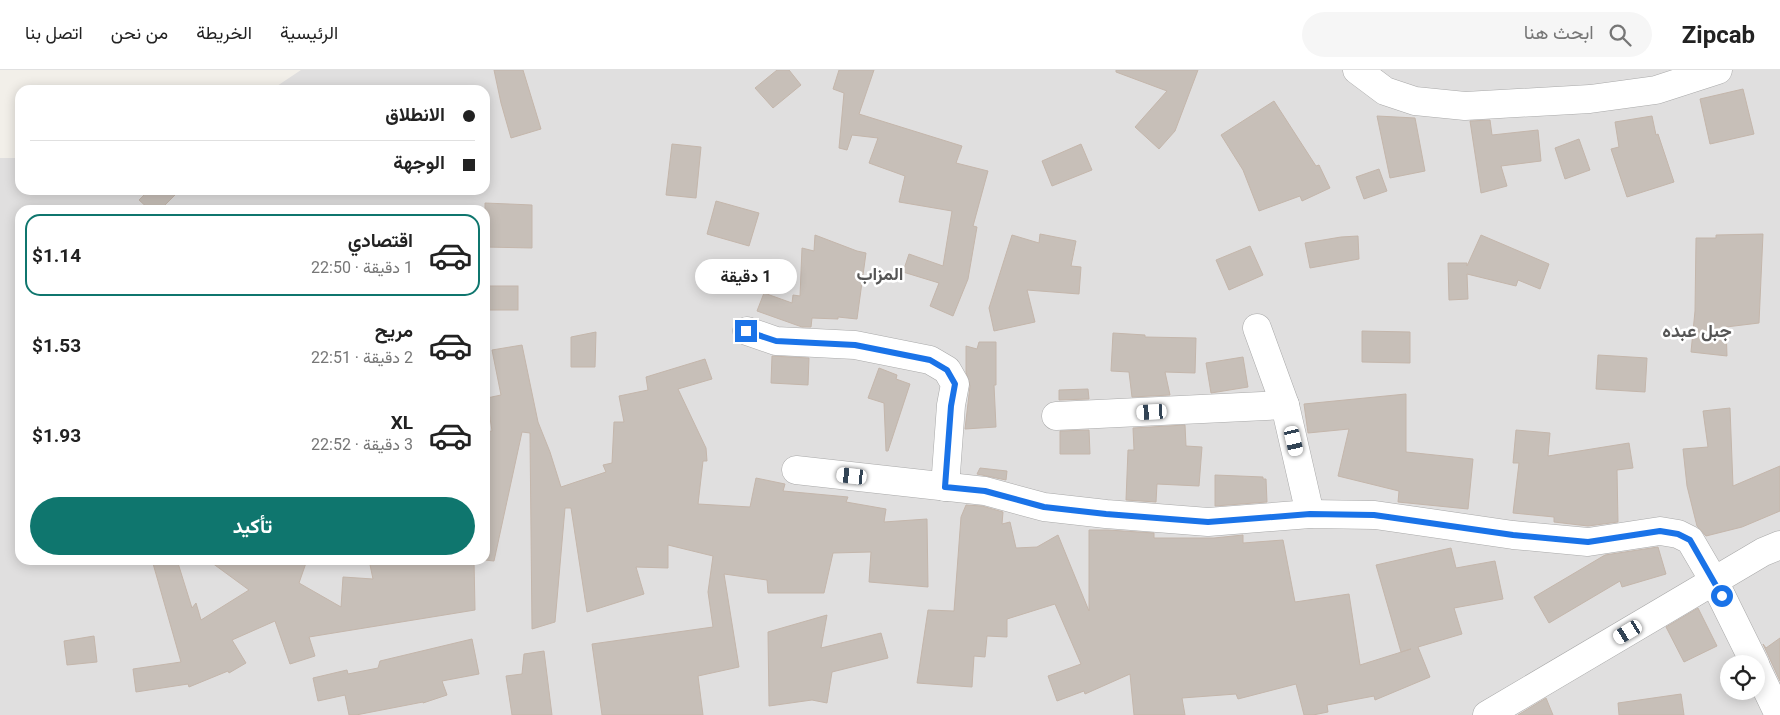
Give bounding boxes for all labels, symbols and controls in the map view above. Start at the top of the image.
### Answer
search box [1302,12,1652,57]
text: ابحث هنا [1524,21,1594,44]
icon: search [1606,21,1634,49]
text: Zipcab [1682,21,1755,49]
text: اتصل بنا [25,22,83,43]
text: من نحن [111,22,168,43]
text: الخريطة [196,22,252,43]
text: الرئيسية [280,22,338,43]
text: الانطلاق [385,103,445,126]
text: الوجهة [393,151,445,174]
text: اقتصادي [348,229,413,252]
icon: car [428,233,473,278]
text: $1.14 [32,244,81,267]
text: 1 دقيقة · 22:50 [311,258,413,277]
callout: 1 دقيقة [695,258,797,294]
district label: المزاب [856,263,904,285]
text: 1 دقيقة [721,267,771,286]
text: مريح [375,319,413,342]
route end [735,320,757,342]
district label: جبل عبده [1662,320,1732,342]
icon: car [428,323,473,368]
text: $1.53 [32,334,81,357]
text: 2 دقيقة · 22:51 [311,348,413,367]
car [1136,404,1167,420]
text: XL [391,411,413,434]
icon: car [428,413,473,458]
text: $1.93 [32,424,81,447]
car [1283,425,1304,457]
text: 3 دقيقة · 22:52 [311,435,413,454]
car [836,467,867,485]
button: تأكيد [30,497,475,555]
route start [1711,585,1733,607]
car [1611,618,1644,646]
map controls [1720,655,1765,700]
button: locate [1720,655,1765,700]

